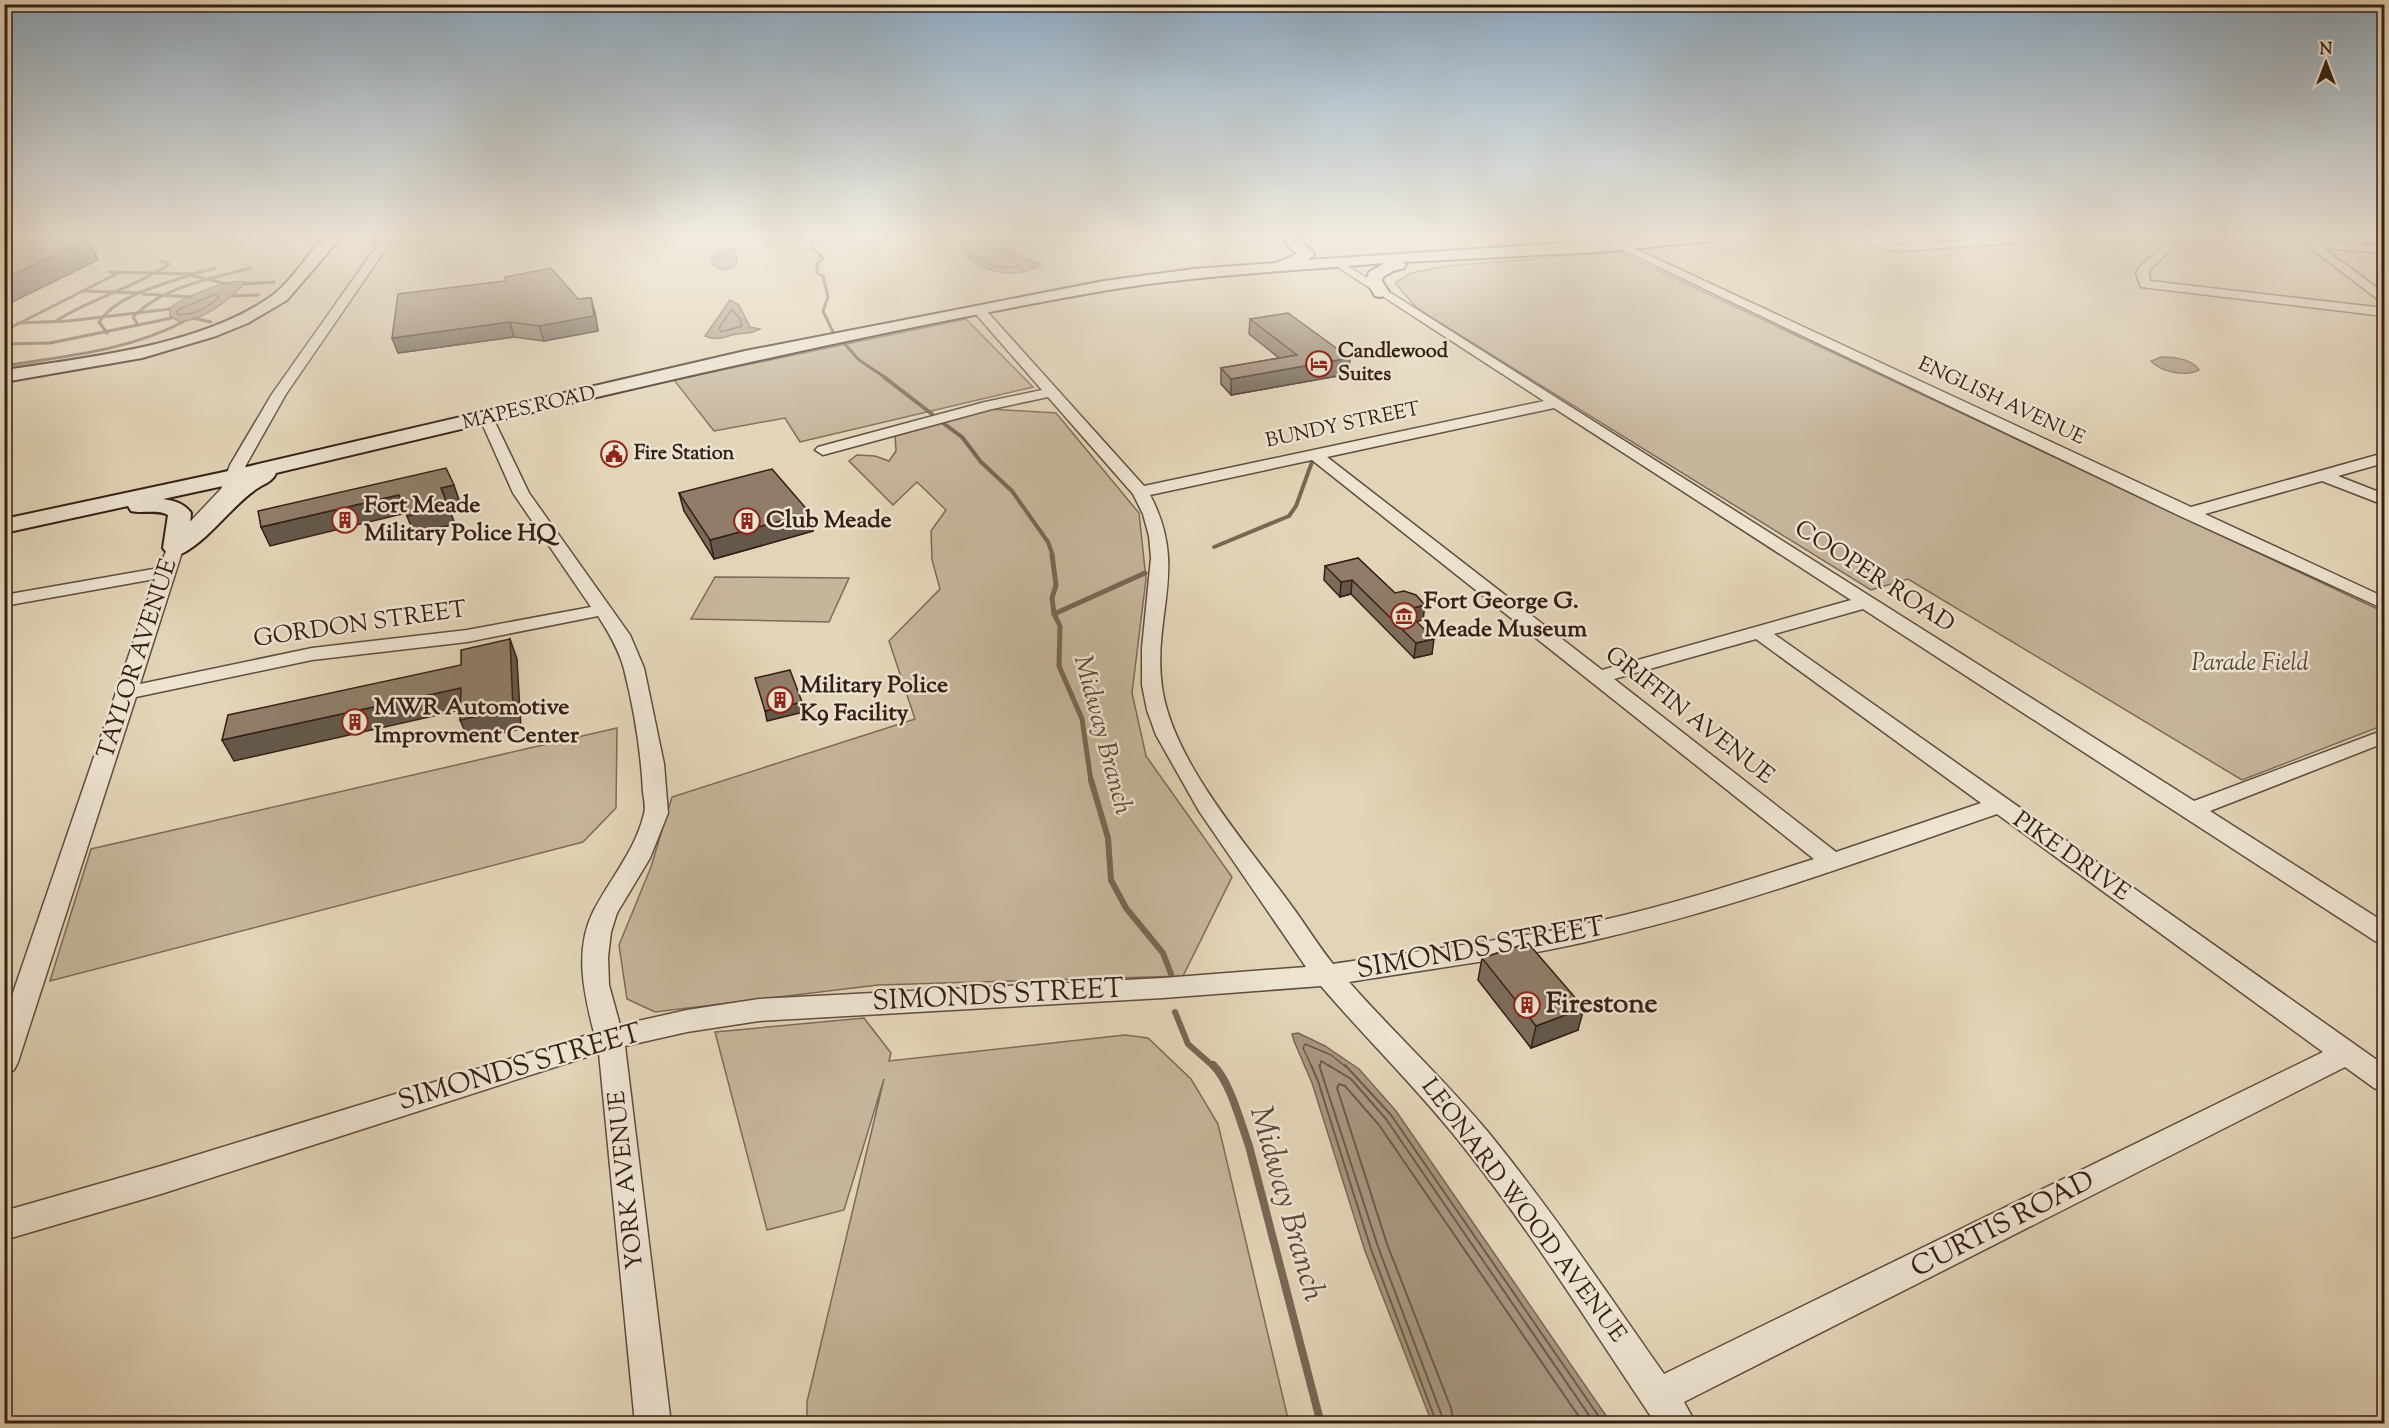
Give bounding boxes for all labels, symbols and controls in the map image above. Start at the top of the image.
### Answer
north arrow [2296,33,2356,93]
text: N [2320,39,2333,62]
place label: Candlewood Suites [1338,338,1449,390]
hotel icon: Candlewood Suites [1304,349,1334,379]
street label: ENGLISH AVENUE [1913,351,2089,453]
street label: MAPES ROAD [459,380,599,438]
street label: BUNDY STREET [1263,395,1423,457]
public building icon: Fire Station [599,439,629,469]
place label: Fire Station [634,440,735,469]
place label: Fort Meade Military Police HQ [364,489,559,551]
place label: Club Meade [766,504,892,538]
building icon: Fort Meade Military Police HQ [330,505,360,535]
building icon: Club Meade [732,506,762,536]
street label: COOPER ROAD [1787,512,1961,642]
street label: TAYLOR AVENUE [90,554,187,763]
place label: Fort George G. Meade Museum [1424,585,1587,647]
street label: GORDON STREET [251,593,469,657]
museum icon: Fort George G. Meade Museum [1389,601,1419,631]
street label: GRIFFIN AVENUE [1597,639,1781,793]
park label: Parade Field [2191,647,2309,681]
water label: Midway Branch [1063,651,1141,819]
place label: Military Police K9 Facility [800,669,948,731]
building icon: Military Police K9 Facility [765,685,795,715]
place label: MWR Automotive Improvment Center [374,691,580,753]
building icon: MWR Automotive Improvment Center [340,707,370,737]
street label: PIKE DRIVE [2005,804,2137,910]
street label: SIMONDS STREET [1354,907,1609,991]
street label: SIMONDS STREET [871,969,1125,1023]
place label: Firestone [1546,985,1658,1025]
building icon: Firestone [1512,990,1542,1020]
street label: SIMONDS STREET [393,1014,647,1122]
street label: LEONARD WOOD AVENUE [1412,1072,1634,1351]
street label: YORK AVENUE [601,1088,653,1271]
water label: Midway Branch [1236,1101,1336,1307]
street label: CURTIS ROAD [1904,1161,2102,1289]

